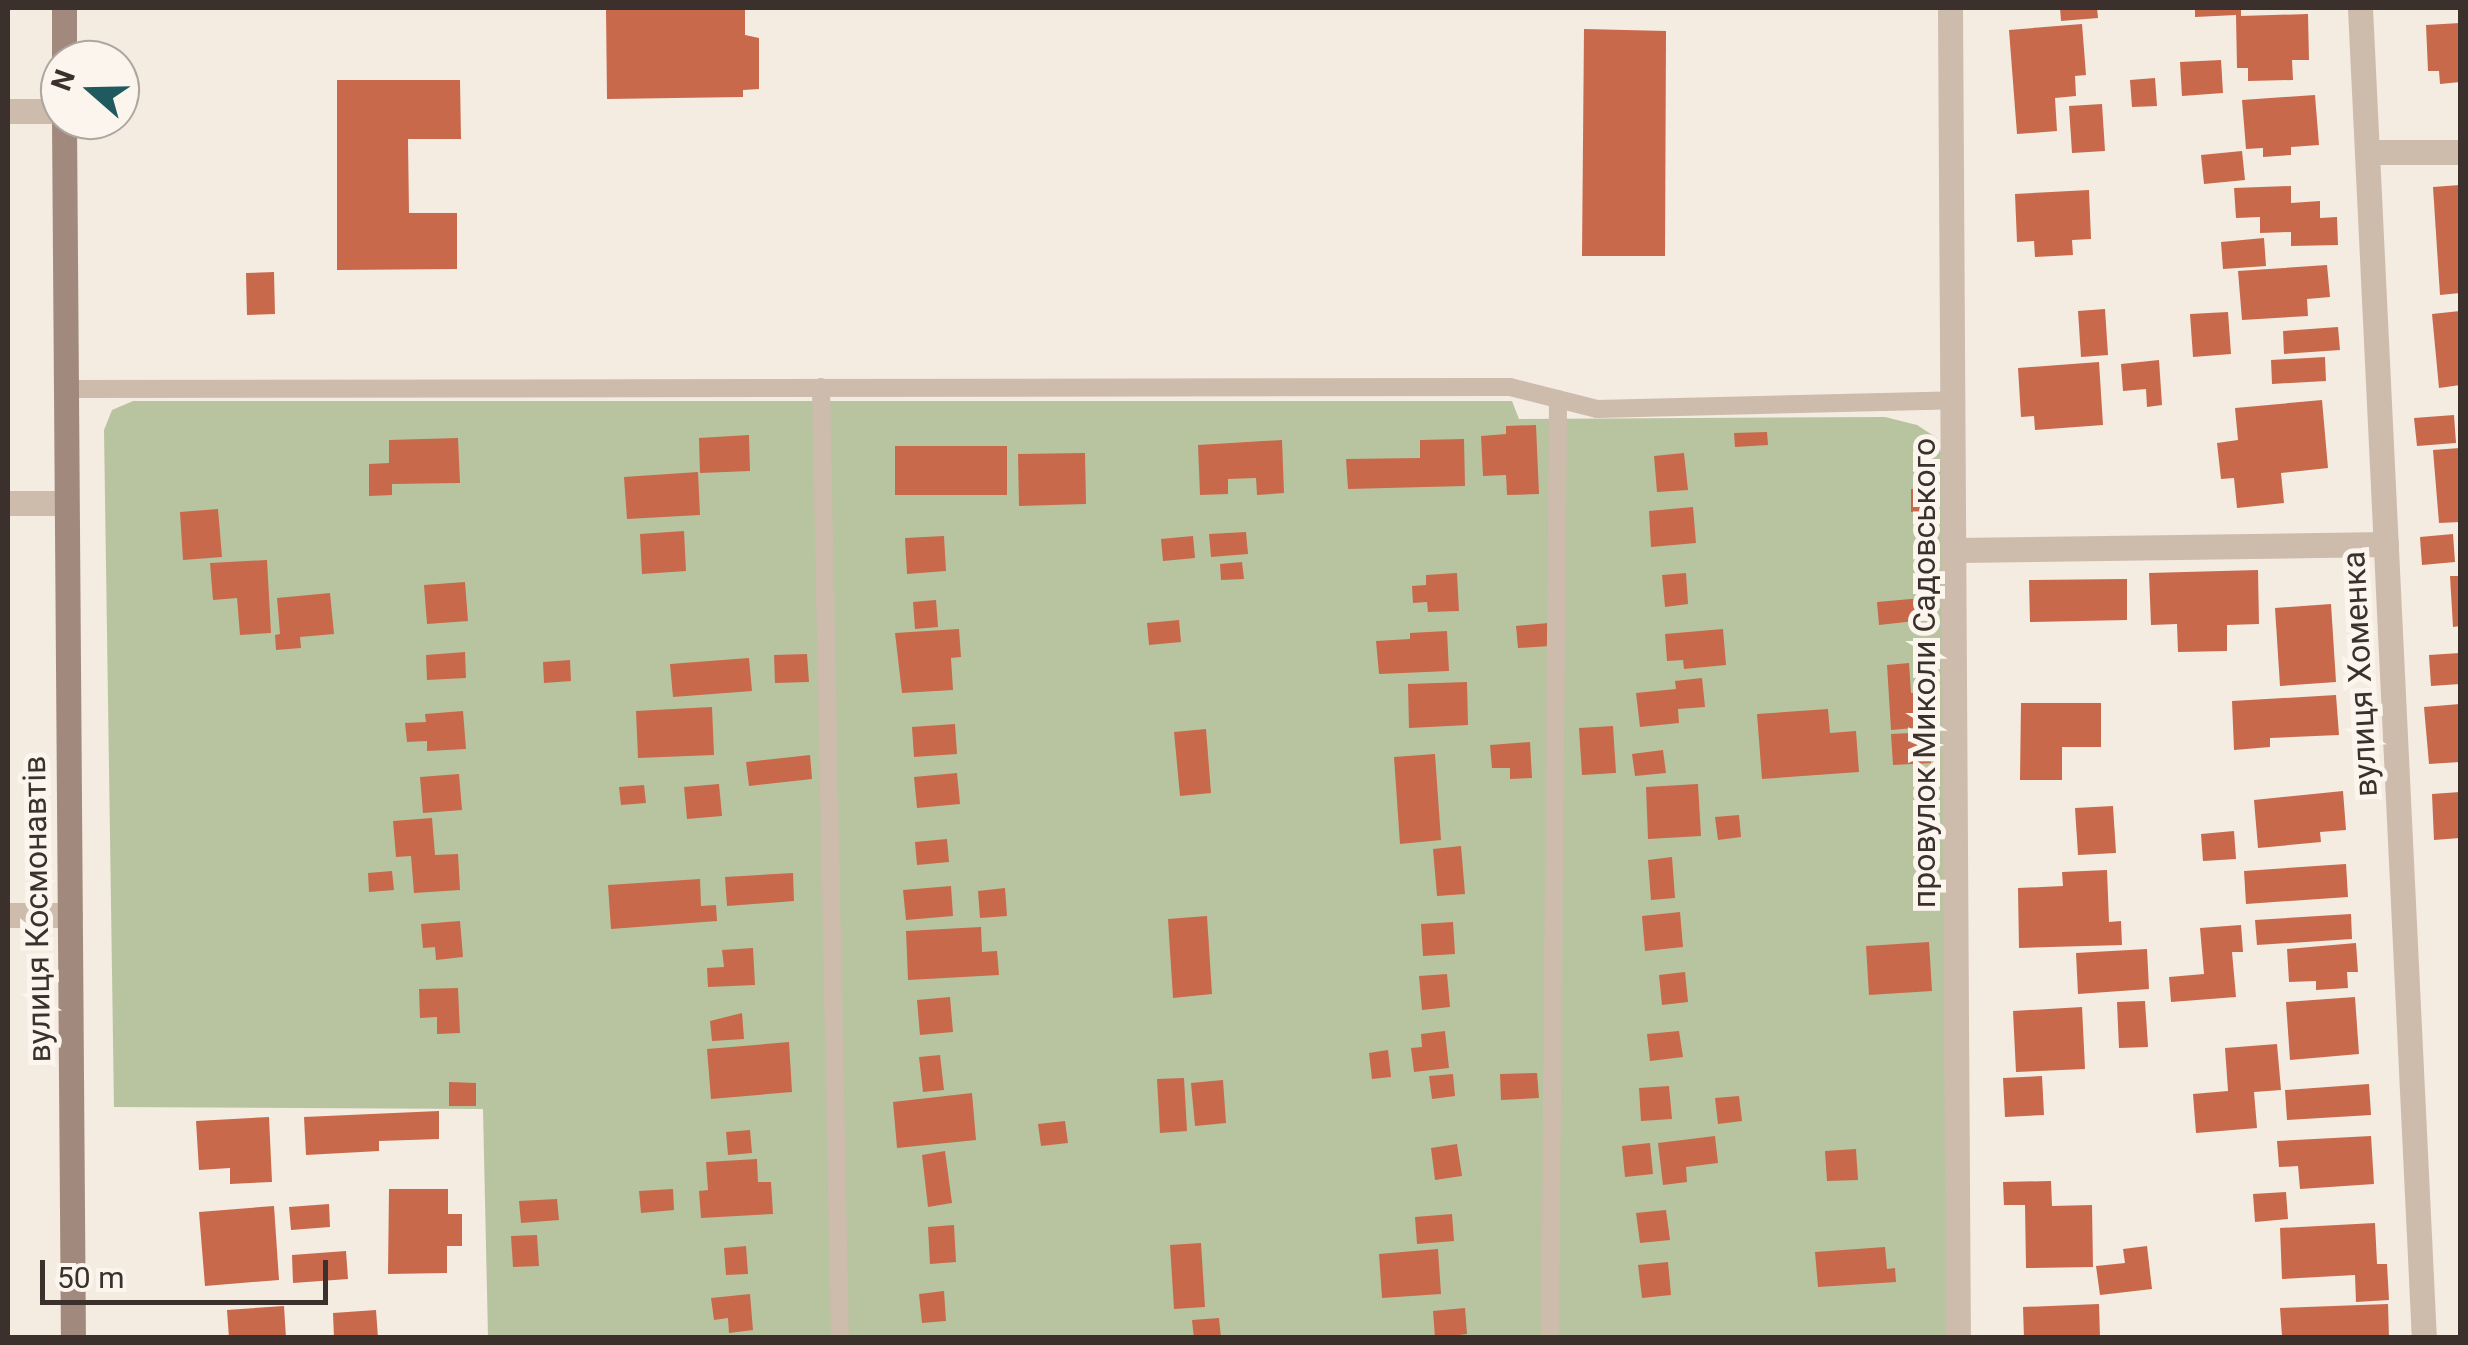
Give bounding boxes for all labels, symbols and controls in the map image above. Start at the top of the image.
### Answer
north arrow [40,40,140,140]
text: N [44,65,82,95]
street label: провулок Миколи Садовського [1905,438,1943,908]
street label: вулиця Хоменка [2334,550,2386,798]
street label: вулиця Космонавтів [15,755,59,1063]
scale bar [45,1240,332,1302]
text: 50 m [57,1260,124,1295]

